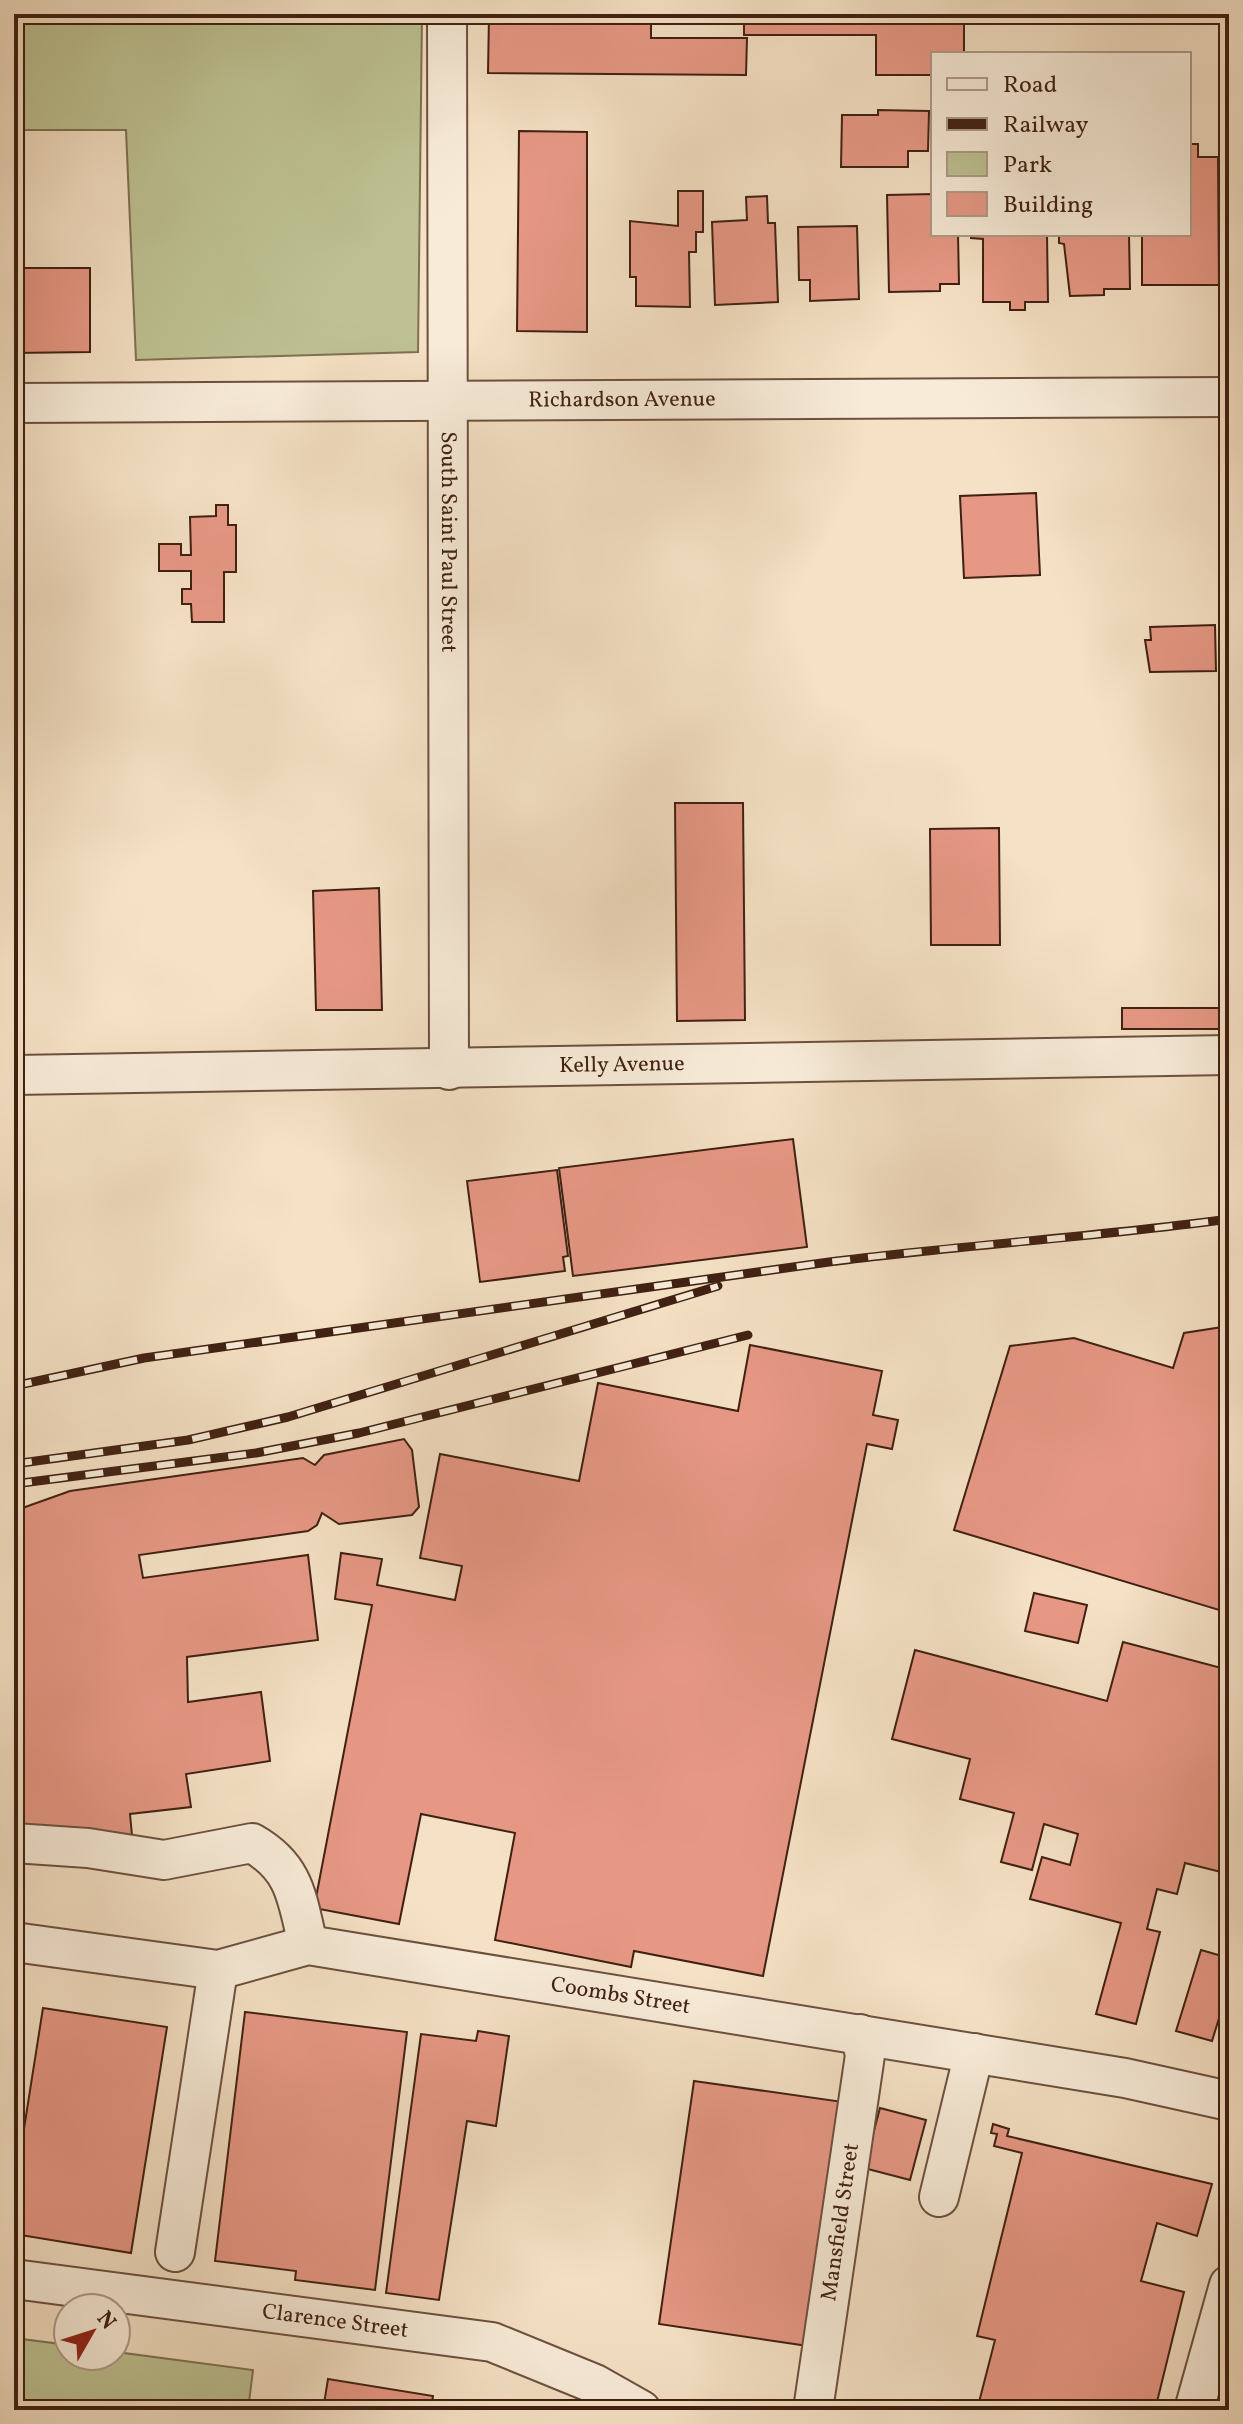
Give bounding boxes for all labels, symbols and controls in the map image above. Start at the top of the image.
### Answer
legend [931,52,1191,236]
text: Road [1003,69,1057,103]
text: Railway [1003,109,1089,143]
text: Park [1003,149,1052,183]
text: Building [1003,189,1093,223]
street label: Richardson Avenue [528,384,716,416]
street label: South Saint Paul Street [432,431,464,653]
street label: Kelly Avenue [559,1048,685,1082]
street label: Coombs Street [549,1969,693,2023]
street label: Mansfield Street [814,2141,867,2303]
north arrow [52,2292,132,2372]
street label: Clarence Street [260,2296,410,2346]
text: N [89,2305,123,2337]

